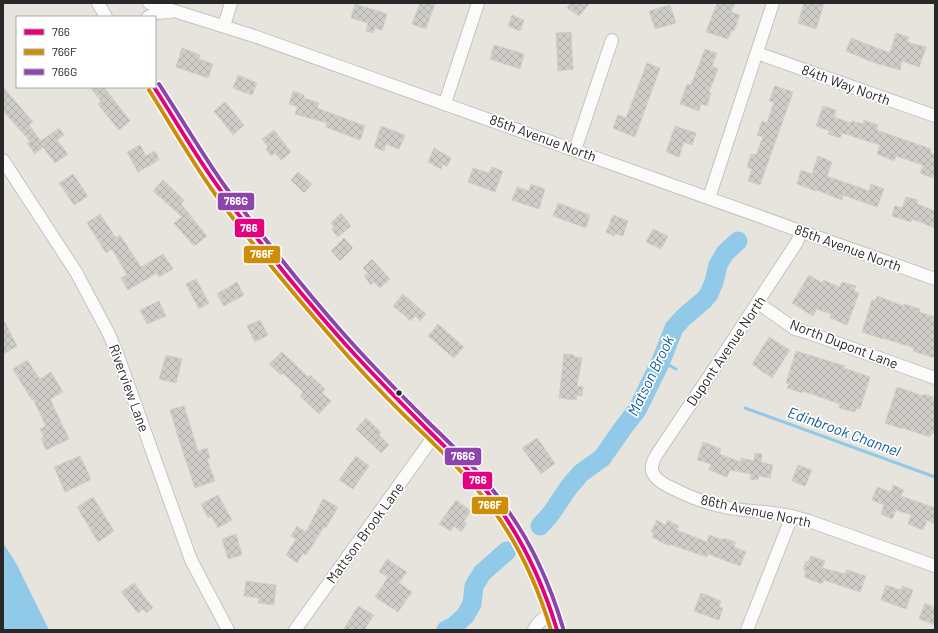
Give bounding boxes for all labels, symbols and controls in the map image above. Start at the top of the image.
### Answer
legend [16,16,156,88]
text: 766 [52,24,70,38]
text: 766F [52,44,77,58]
street label: 84th Way North [799,61,893,108]
text: 766G [52,64,77,78]
street label: 85th Avenue North [488,110,599,165]
line badge: 766G [217,192,255,211]
text: 766G [224,194,248,207]
line badge: 766 [234,218,265,238]
street label: 85th Avenue North [793,220,904,275]
text: 766 [240,221,258,234]
line badge: 766F [243,245,281,264]
text: 766F [250,247,274,260]
street label: Dupont Avenue North [682,293,769,409]
street label: North Dupont Lane [788,315,901,372]
water label: Matson Brook [623,332,678,419]
street label: Riverview Lane [106,342,153,434]
unlabelled marker [394,388,404,398]
water label: Edinbrook Channel [785,402,904,460]
line badge: 766G [444,447,482,466]
text: 766G [451,449,475,462]
line badge: 766 [462,471,493,490]
text: 766 [469,473,487,486]
street label: Mattson Brook Lane [322,479,407,587]
street label: 86th Avenue North [699,491,813,530]
line badge: 766F [471,496,509,515]
text: 766F [478,498,502,511]

